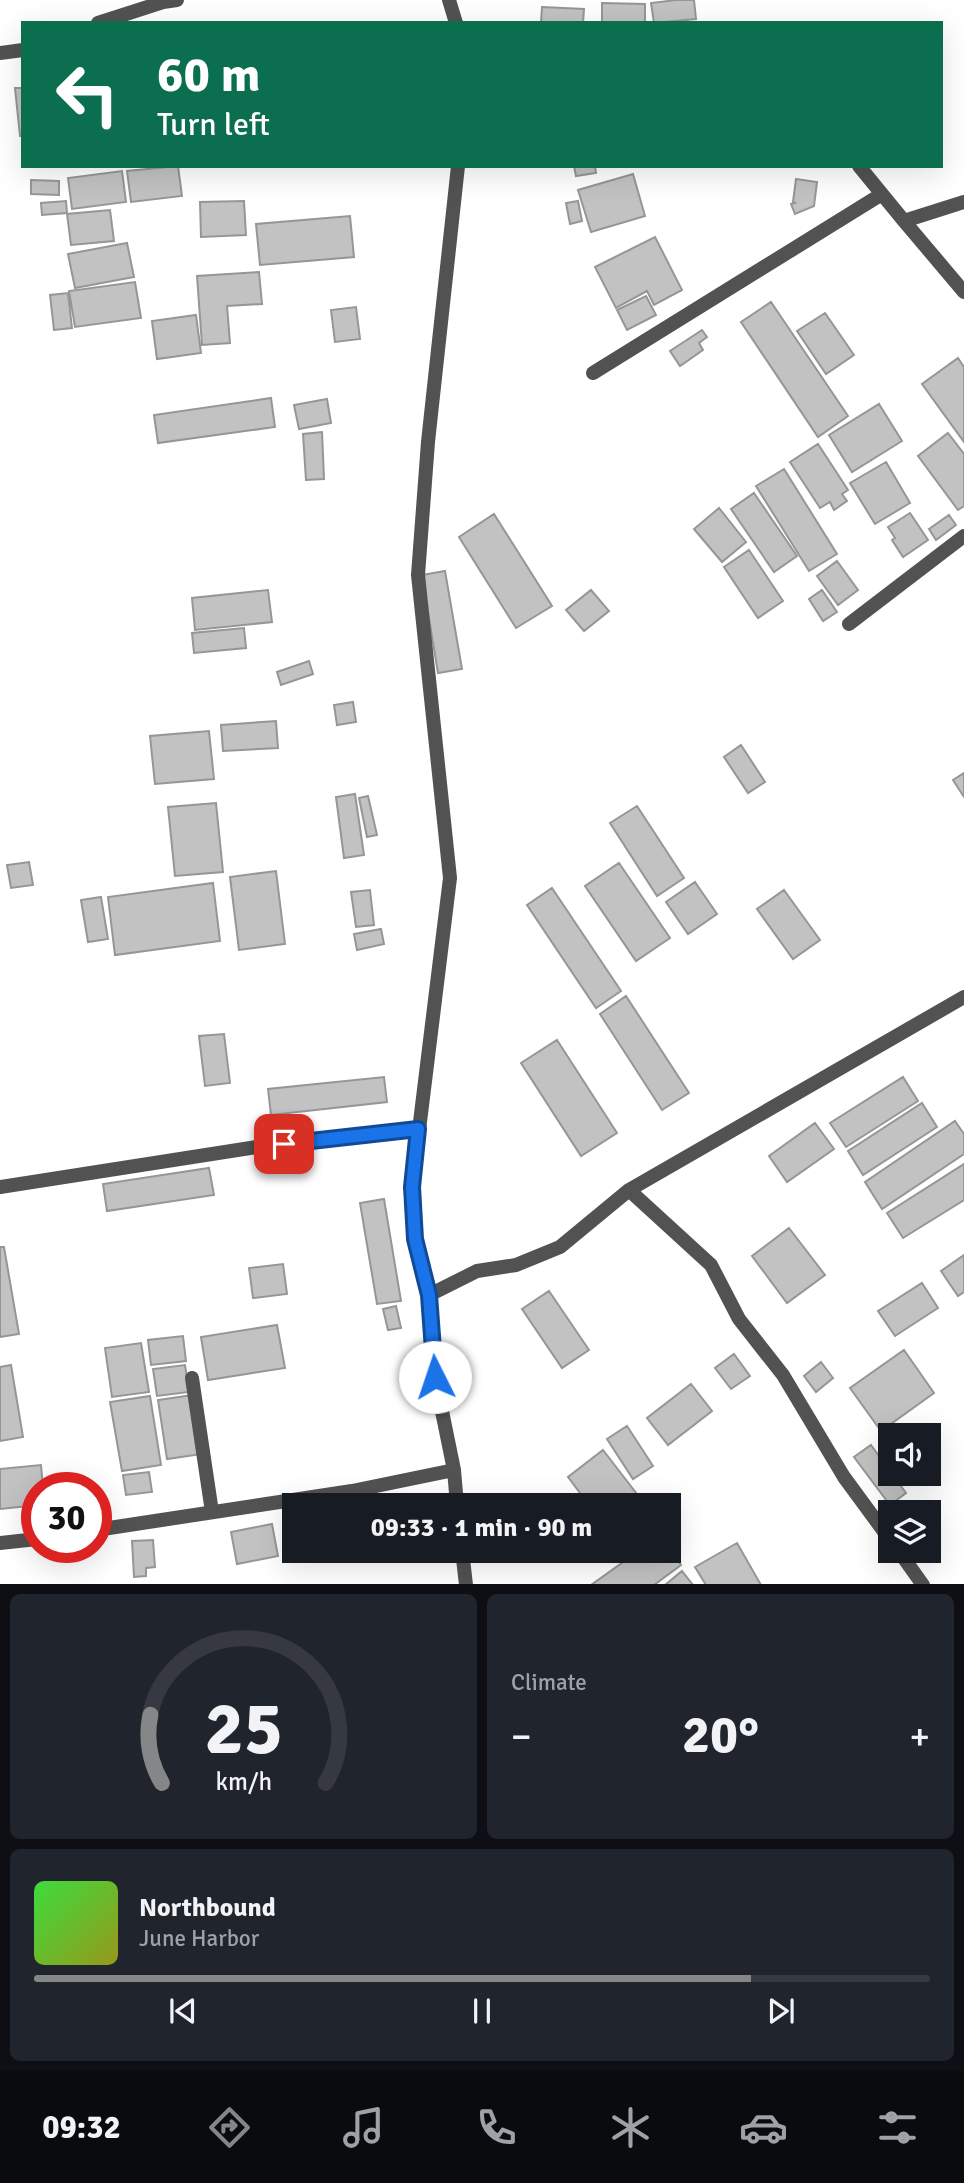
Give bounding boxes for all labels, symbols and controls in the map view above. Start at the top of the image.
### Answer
text: 60 m [157,45,260,105]
icon: left [42,49,133,140]
text: Turn left [157,105,270,144]
pin [254,1114,314,1174]
icon: arrive [265,1125,303,1163]
position arrow [398,1340,472,1414]
map controls [878,1423,941,1563]
button: sound [878,1423,941,1486]
speed limit sign: 30 [21,1472,112,1563]
button: layers [878,1500,941,1563]
text: 09:33 · 1 min · 90 m [371,1512,592,1544]
text: Climate [511,1668,587,1697]
text: 25 [204,1685,283,1774]
text: 20° [682,1703,759,1767]
text: − [511,1713,532,1760]
text: + [909,1713,930,1760]
text: km/h [215,1765,272,1796]
text: Northbound [139,1892,276,1924]
text: June Harbor [139,1924,259,1953]
icon: previous [164,1992,202,2030]
icon: pause [463,1992,501,2030]
icon: next [762,1992,800,2030]
icon: directions [205,2103,254,2152]
icon: music [339,2103,388,2152]
icon: phone [472,2103,521,2152]
icon: climate [606,2103,655,2152]
icon: car [739,2103,788,2152]
icon: filters [873,2103,922,2152]
text: 09:32 [42,2108,121,2147]

